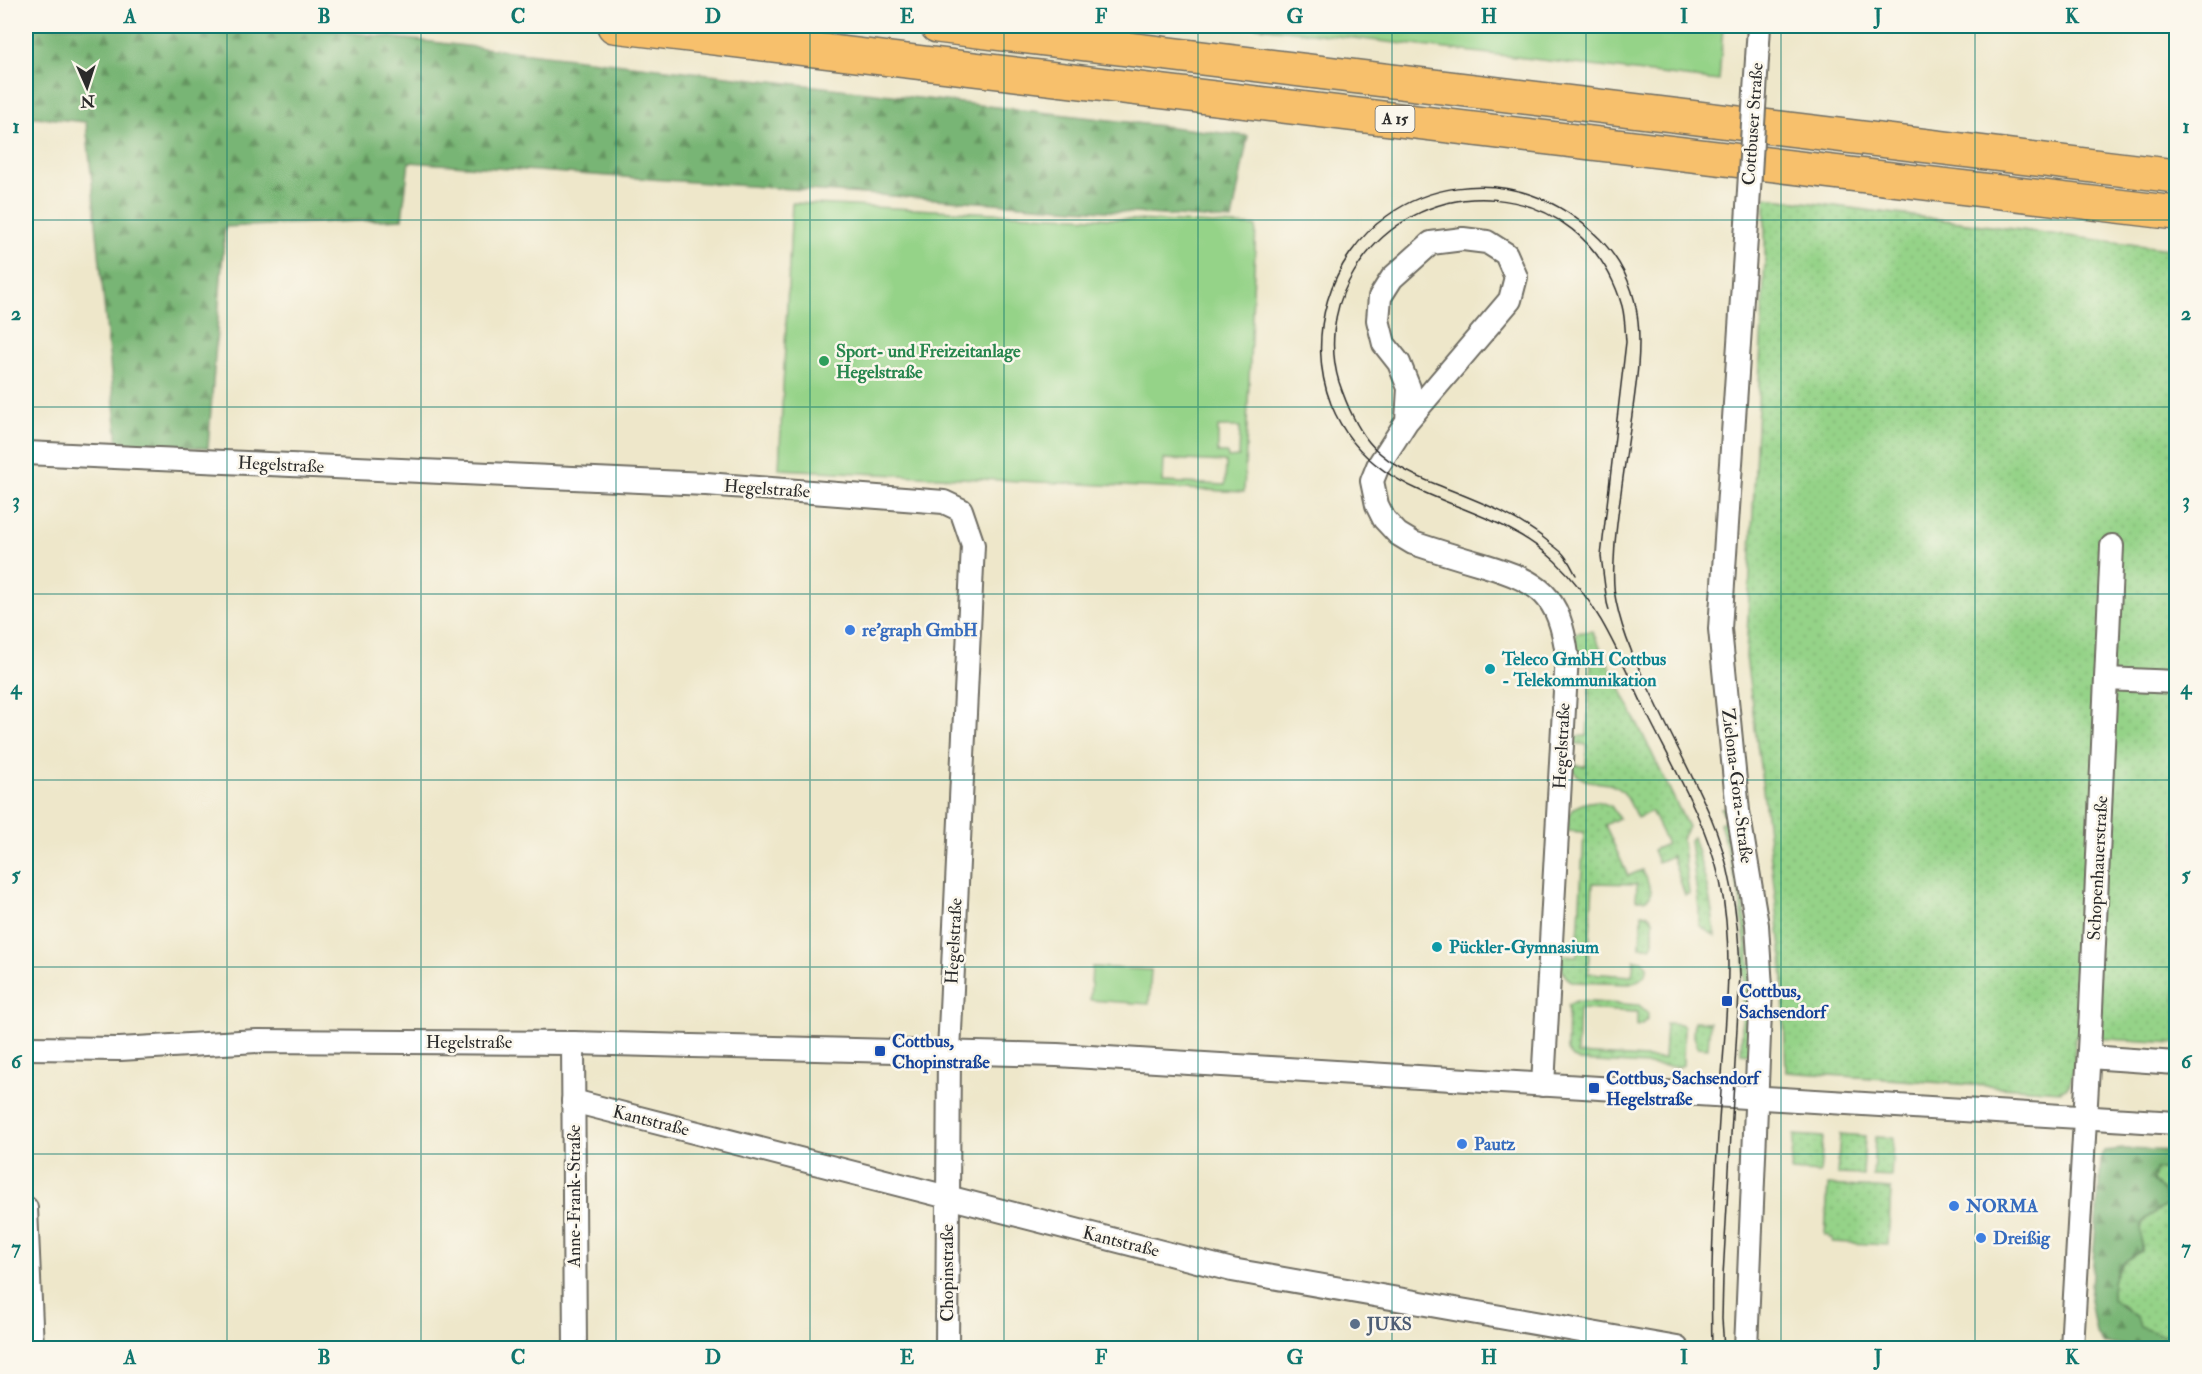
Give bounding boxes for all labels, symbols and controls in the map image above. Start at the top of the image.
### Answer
text: A [123,4,137,29]
text: B [317,4,331,29]
text: C [511,4,525,29]
text: D [705,4,721,29]
text: E [900,4,915,29]
text: F [1095,4,1108,29]
text: G [1287,4,1304,29]
text: H [1481,4,1497,29]
text: I [1680,4,1688,29]
text: J [1873,4,1882,29]
text: K [2065,4,2080,29]
north arrow [57,57,117,117]
street label: Cottbuser Straße [1737,61,1769,186]
text: N [79,91,96,111]
road number: A 15 [1376,106,1414,132]
text: 1 [12,114,20,139]
text: 1 [2182,114,2190,139]
text: 2 [11,301,21,326]
text: 2 [2181,301,2191,326]
place label: Sport- und Freizeitanlage Hegelstraße [836,340,1021,384]
marker: Sport- und Freizeitanlage Hegelstraße [817,354,831,368]
street label: Hegelstraße [237,451,325,479]
street label: Hegelstraße [723,475,811,504]
text: 3 [12,488,20,513]
text: 3 [2182,488,2190,513]
place label: re'graph GmbH [861,619,978,642]
marker: re'graph GmbH [843,623,857,637]
place label: Teleco GmbH Cottbus - Telekommunikation [1501,648,1666,692]
marker: Teleco GmbH Cottbus - Telekommunikation [1483,662,1497,676]
text: 4 [10,675,23,700]
text: 4 [2180,675,2193,700]
street label: Hegelstraße [1548,702,1576,790]
street label: Zielona-Gora-Straße [1716,707,1758,865]
street label: Schopenhauerstraße [2083,795,2113,941]
text: 5 [12,862,22,887]
text: 5 [2182,862,2192,887]
street label: Hegelstraße [940,897,968,985]
place label: Pückler-Gymnasium [1449,936,1600,959]
marker: Pückler-Gymnasium [1430,940,1444,954]
place label: Cottbus, Sachsendorf [1739,980,1829,1024]
marker: Cottbus, Sachsendorf [1720,994,1734,1008]
place label: Cottbus, Chopinstraße [892,1030,990,1074]
street label: Hegelstraße [426,1031,513,1054]
marker: Cottbus, Chopinstraße [873,1044,887,1058]
text: 6 [11,1049,23,1074]
text: 6 [2181,1049,2193,1074]
place label: Cottbus, Sachsendorf Hegelstraße [1606,1067,1762,1111]
marker: Cottbus, Sachsendorf Hegelstraße [1587,1081,1601,1095]
street label: Kantstraße [610,1100,692,1142]
street label: Anne-Frank-Straße [563,1124,586,1268]
place label: Pautz [1474,1133,1516,1156]
marker: Pautz [1455,1137,1469,1151]
place label: NORMA [1965,1195,2039,1218]
marker: NORMA [1947,1199,1961,1213]
street label: Kantstraße [1080,1221,1162,1263]
street label: Chopinstraße [936,1224,959,1322]
place label: Dreißig [1993,1227,2051,1250]
marker: Dreißig [1974,1231,1988,1245]
text: 7 [11,1235,21,1260]
text: 7 [2181,1235,2191,1260]
place label: JUKS [1366,1313,1412,1336]
marker: JUKS [1348,1317,1362,1331]
text: A [123,1345,137,1370]
text: B [317,1345,331,1370]
text: C [511,1345,525,1370]
text: D [705,1345,721,1370]
text: E [900,1345,915,1370]
text: F [1095,1345,1108,1370]
text: G [1287,1345,1304,1370]
text: H [1481,1345,1497,1370]
text: I [1680,1345,1688,1370]
text: J [1873,1345,1882,1370]
text: K [2065,1345,2080,1370]

